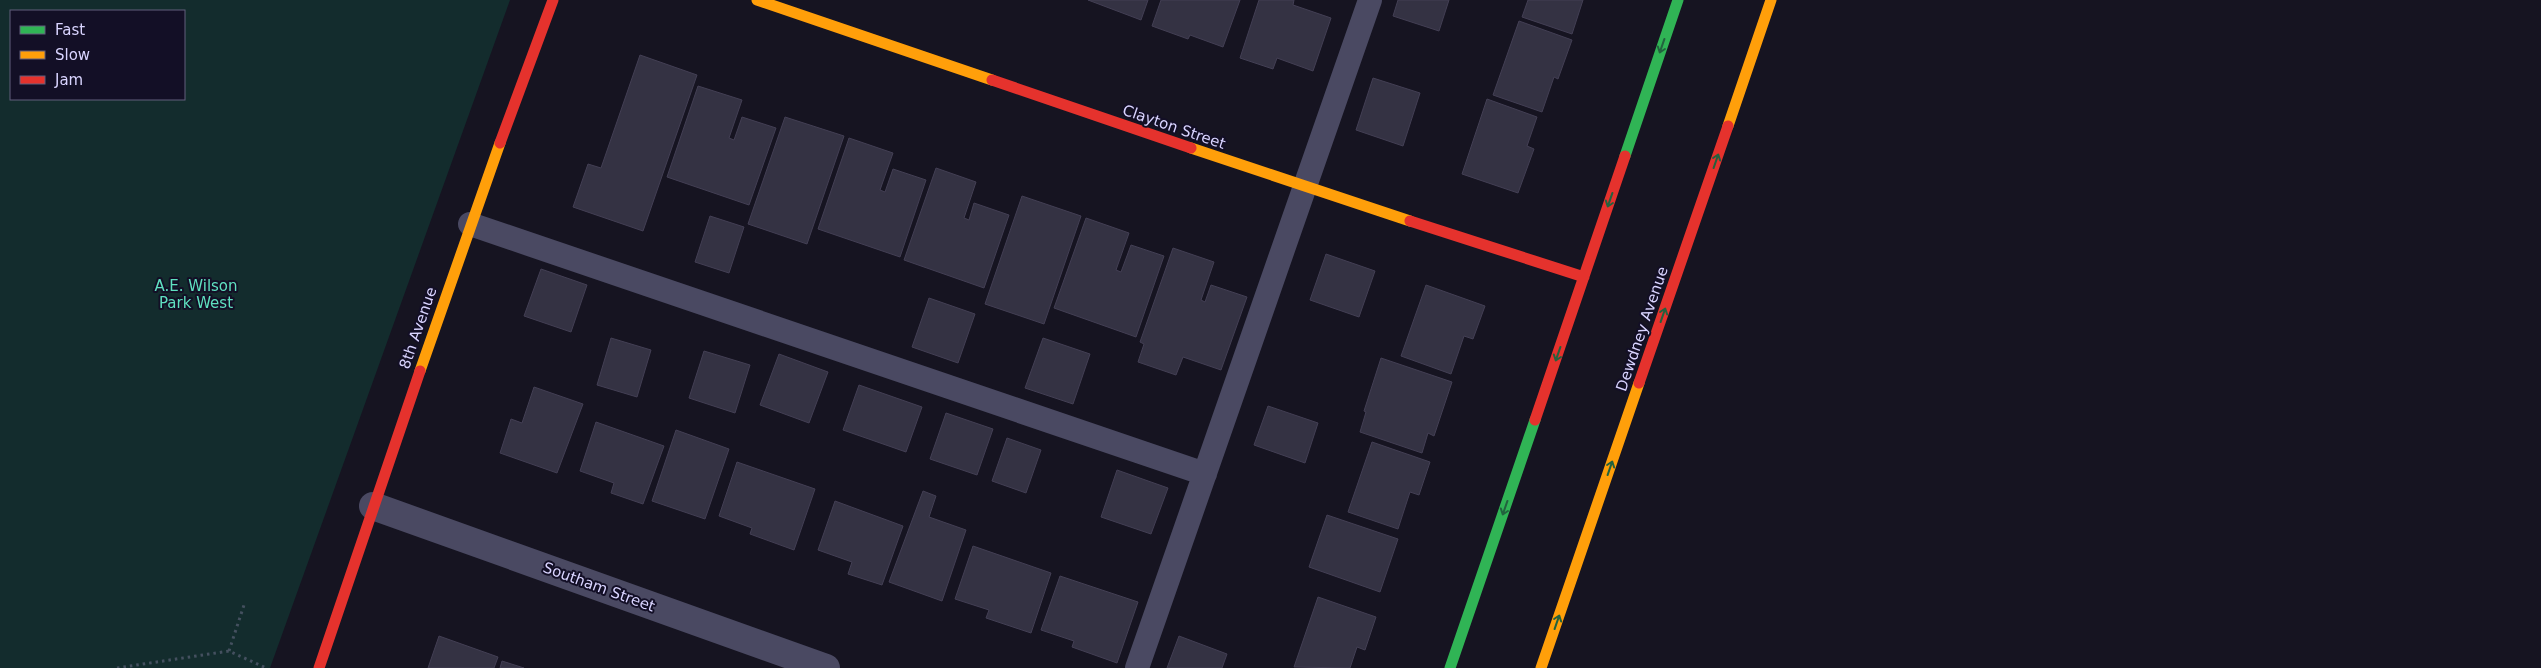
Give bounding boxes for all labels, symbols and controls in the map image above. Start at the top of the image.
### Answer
legend [10,10,185,100]
text: Fast [55,21,85,39]
one-way arrow [1657,38,1666,53]
text: Slow [55,46,90,64]
text: Jam [54,71,83,89]
street label: Clayton Street [1120,101,1228,153]
one-way arrow [1711,153,1721,169]
one-way arrow [1605,192,1614,207]
street label: Dewdney Avenue [1612,264,1672,394]
park label: A.E. Wilson Park West [154,277,238,312]
street label: 8th Avenue [396,285,440,371]
one-way arrow [1658,307,1668,323]
one-way arrow [1553,346,1562,361]
one-way arrow [1606,461,1615,477]
one-way arrow [1500,499,1509,515]
street label: Southam Street [541,558,658,616]
one-way arrow [1553,615,1562,630]

